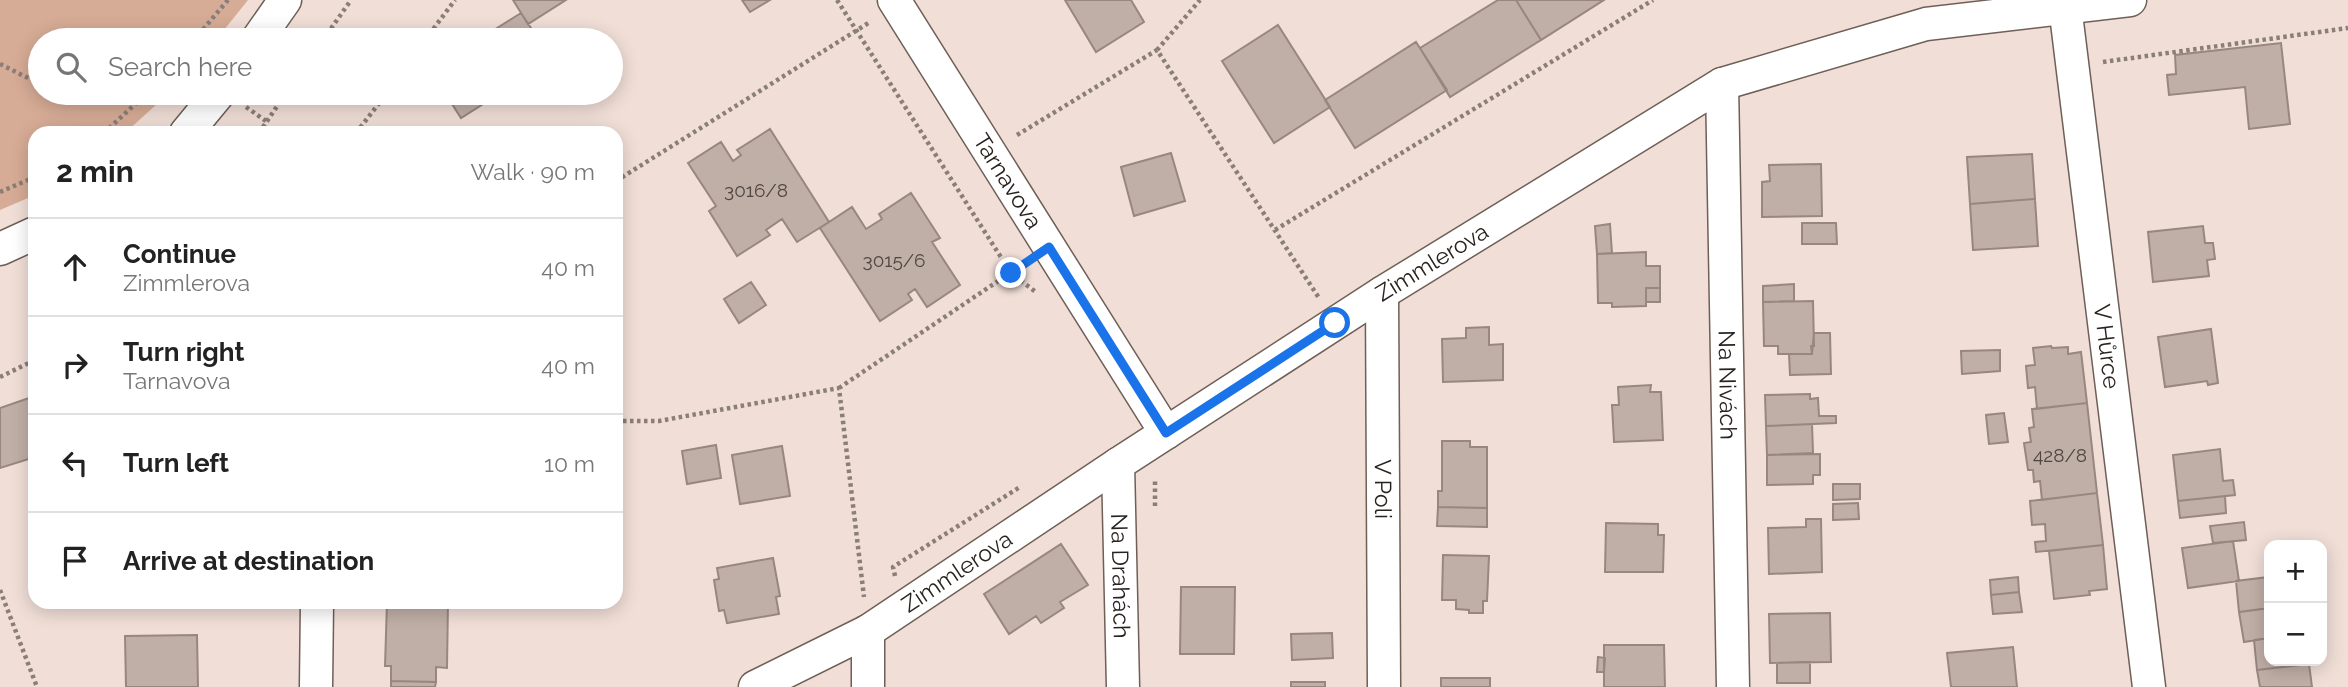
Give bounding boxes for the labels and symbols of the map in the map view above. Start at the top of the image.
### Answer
street label: Tarnavova [968,128,1048,234]
house number: 3016/8 [724,179,788,201]
street label: Zimmlerova [1371,217,1493,307]
house number: 3015/6 [863,249,925,271]
route end [995,257,1026,288]
street label: V Hůrce [2089,302,2126,390]
route start [1319,307,1350,338]
street label: Na Nivách [1713,330,1742,440]
house number: 428/8 [2033,444,2087,466]
street label: V Poli [1370,459,1397,519]
street label: Na Drahách [1106,513,1136,639]
street label: Zimmlerova [896,525,1017,618]

